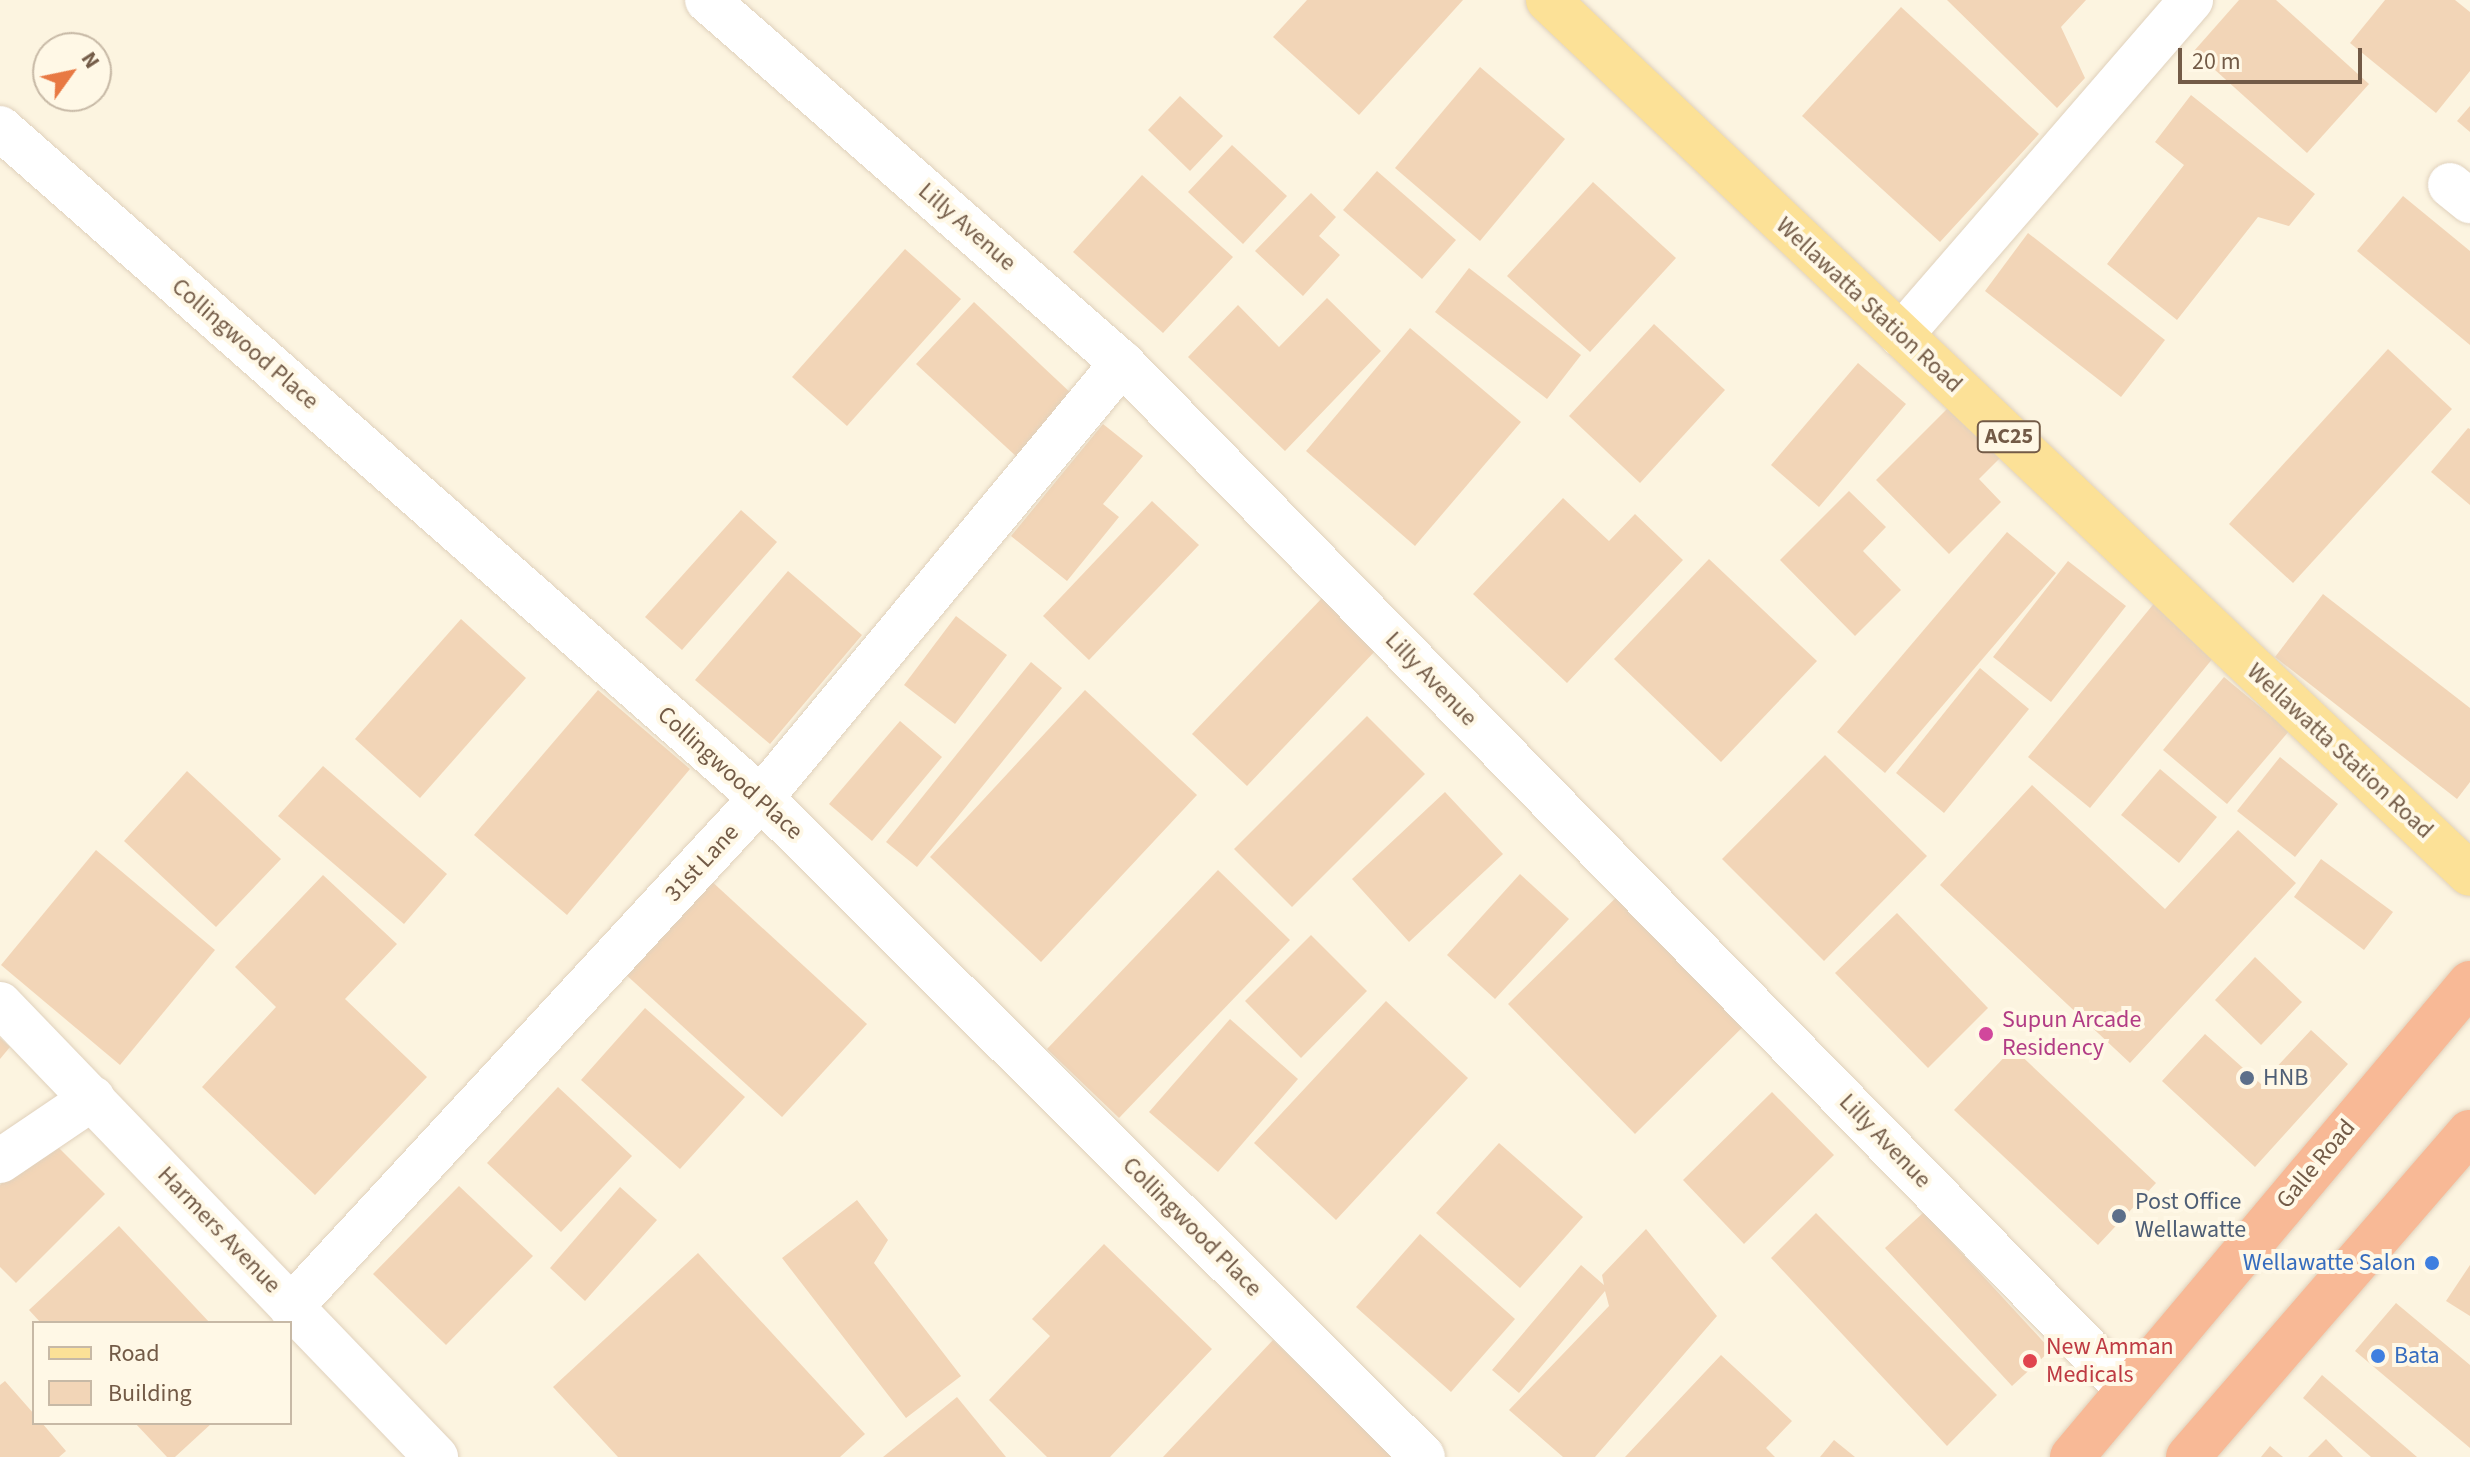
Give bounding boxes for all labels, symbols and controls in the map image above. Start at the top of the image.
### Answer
north arrow [32,32,112,112]
scale bar [2182,32,2366,82]
text: 20 m [2192,44,2241,79]
text: N [73,45,108,75]
street label: Lilly Avenue [912,177,1022,277]
street label: Wellawatta Station Road [1770,211,1968,399]
street label: Collingwood Place [166,272,324,416]
road number: AC25 [1975,419,2043,455]
street label: Lilly Avenue [1379,626,1483,732]
street label: Wellawatta Station Road [2241,657,2439,845]
street label: Collingwood Place [651,700,809,846]
street label: 31st Lane [659,818,745,908]
place label: Supun Arcade Residency [2002,1006,2141,1062]
marker: Supun Arcade Residency [1977,1025,1995,1043]
place label: HNB [2263,1064,2308,1092]
marker: HNB [2238,1069,2256,1087]
street label: Lilly Avenue [1833,1088,1937,1194]
street label: Galle Road [2270,1114,2362,1214]
street label: Collingwood Place [1116,1151,1268,1303]
street label: Harmers Avenue [151,1161,287,1299]
place label: Post Office Wellawatte [2135,1188,2246,1244]
marker: Post Office Wellawatte [2110,1207,2128,1225]
place label: Wellawatte Salon [2243,1249,2416,1277]
marker: Wellawatte Salon [2423,1254,2441,1272]
legend [32,1321,292,1425]
place label: New Amman Medicals [2046,1333,2174,1389]
text: Road [108,1336,160,1371]
place label: Bata [2394,1342,2440,1370]
marker: Bata [2369,1347,2387,1365]
marker: New Amman Medicals [2021,1352,2039,1370]
text: Building [108,1376,192,1411]

